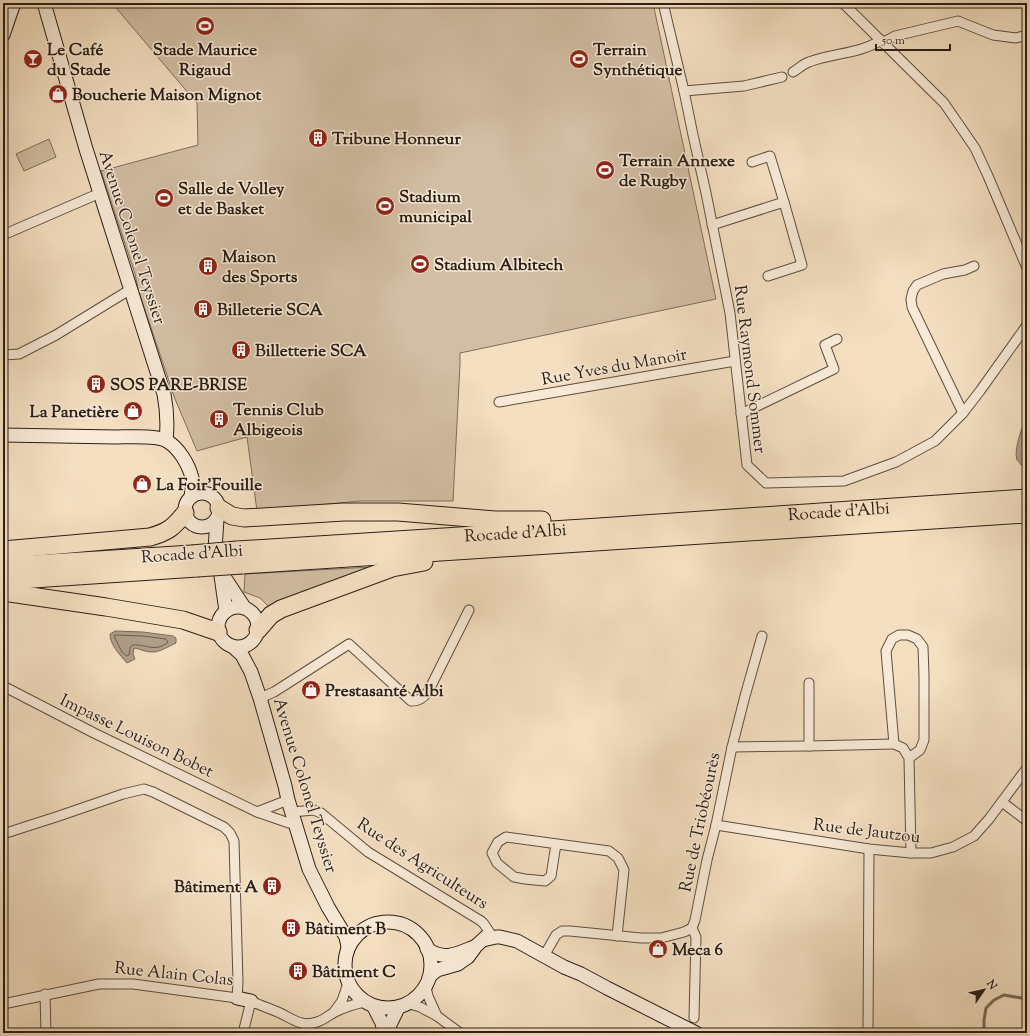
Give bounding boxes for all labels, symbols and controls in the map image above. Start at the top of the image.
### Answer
sports icon: Stade Maurice Rigaud [194,15,216,37]
scale bar [876,26,950,52]
text: 50 m [881,32,905,50]
place label: Le Café du Stade [47,39,111,83]
place label: Stade Maurice Rigaud [153,39,257,83]
place label: Terrain Synthétique [593,39,683,83]
bar icon: Le Café du Stade [22,48,44,70]
sports icon: Terrain Synthétique [568,48,590,70]
shop icon: Boucherie Maison Mignot [47,83,69,105]
place label: Boucherie Maison Mignot [72,84,261,108]
building icon: Tribune Honneur [307,127,329,149]
place label: Tribune Honneur [332,128,461,152]
street label: Avenue Colonel Teyssier [92,147,171,328]
place label: Terrain Annexe de Rugby [619,150,735,194]
sports icon: Terrain Annexe de Rugby [594,159,616,181]
place label: Salle de Volley et de Basket [178,178,285,222]
place label: Stadium municipal [399,186,472,230]
sports icon: Salle de Volley et de Basket [153,187,175,209]
sports icon: Stadium municipal [374,195,396,217]
place label: Maison des Sports [222,246,298,290]
sports icon: Stadium Albitech [409,253,431,275]
place label: Stadium Albitech [434,254,563,278]
building icon: Maison des Sports [197,255,219,277]
street label: Rue Raymond Sommer [727,284,771,455]
building icon: Billeterie SCA [192,298,214,320]
place label: Billeterie SCA [217,299,323,323]
building icon: Billetterie SCA [230,339,252,361]
place label: Billetterie SCA [255,340,367,364]
street label: Rue Yves du Manoir [540,343,690,393]
building icon: SOS PARE-BRISE [85,373,107,395]
place label: SOS PARE-BRISE [110,374,248,398]
place label: Tennis Club Albigeois [233,399,324,443]
shop icon: La Panetière [122,400,144,422]
place label: La Panetière [30,401,119,425]
building icon: Tennis Club Albigeois [208,408,230,430]
shop icon: La Foir'Fouille [131,473,153,495]
place label: La Foir'Fouille [156,474,262,498]
street label: Rocade d'Albi [787,497,891,528]
street label: Rocade d'Albi [464,519,567,550]
street label: Rocade d'Albi [140,539,244,571]
shop icon: Prestasanté Albi [300,679,322,701]
place label: Prestasanté Albi [325,680,444,704]
street label: Impasse Louison Bobet [55,689,217,785]
street label: Avenue Colonel Teyssier [266,695,342,877]
street label: Rue de Triobéourès [674,750,728,894]
street label: Rue des Agriculteurs [352,813,493,916]
street label: Rue de Jautzou [812,814,922,850]
building icon: Bâtiment A [261,875,283,897]
place label: Bâtiment A [174,876,258,900]
building icon: Bâtiment B [280,917,302,939]
place label: Bâtiment B [305,918,386,942]
shop icon: Meca 6 [647,938,669,960]
place label: Meca 6 [672,939,723,963]
street label: Rue Alain Colas [113,957,235,993]
building icon: Bâtiment C [287,960,309,982]
place label: Bâtiment C [312,961,396,985]
north arrow [964,970,1004,1010]
text: N [982,976,1001,993]

